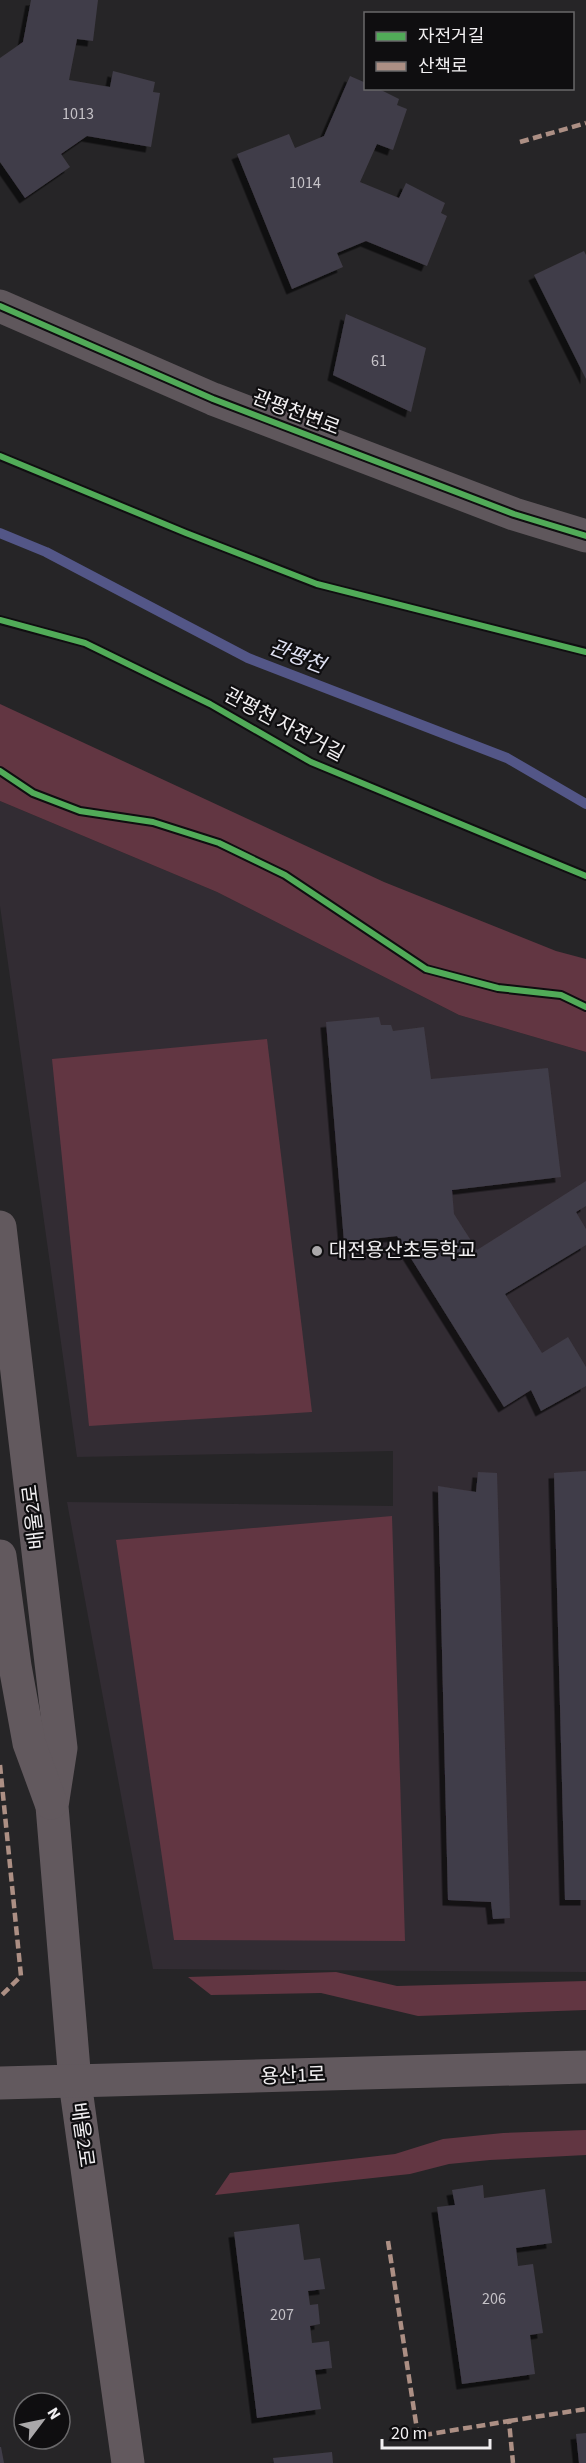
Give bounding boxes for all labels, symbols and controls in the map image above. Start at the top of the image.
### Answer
legend [364,12,574,90]
text: 자전거길 [418,24,484,49]
text: 산책로 [418,54,468,79]
house number: 1013 [62,103,94,125]
house number: 1014 [289,172,321,194]
house number: 61 [371,350,387,372]
street label: 관평천변로 [248,383,344,443]
water label: 관평천 [265,632,332,681]
street label: 관평천 자전거길 [219,681,349,769]
place label: 대전용산초등학교 [329,1237,476,1265]
marker: 대전용산초등학교 [310,1244,324,1258]
street label: 배울2로 [16,1483,52,1551]
street label: 용산1로 [260,2061,326,2091]
street label: 배울2로 [64,2101,100,2169]
house number: 206 [482,2288,506,2310]
house number: 207 [270,2304,294,2326]
north arrow [12,2391,72,2451]
text: N [42,2403,66,2424]
scale bar [382,2412,490,2450]
text: 20 m [391,2421,427,2446]

